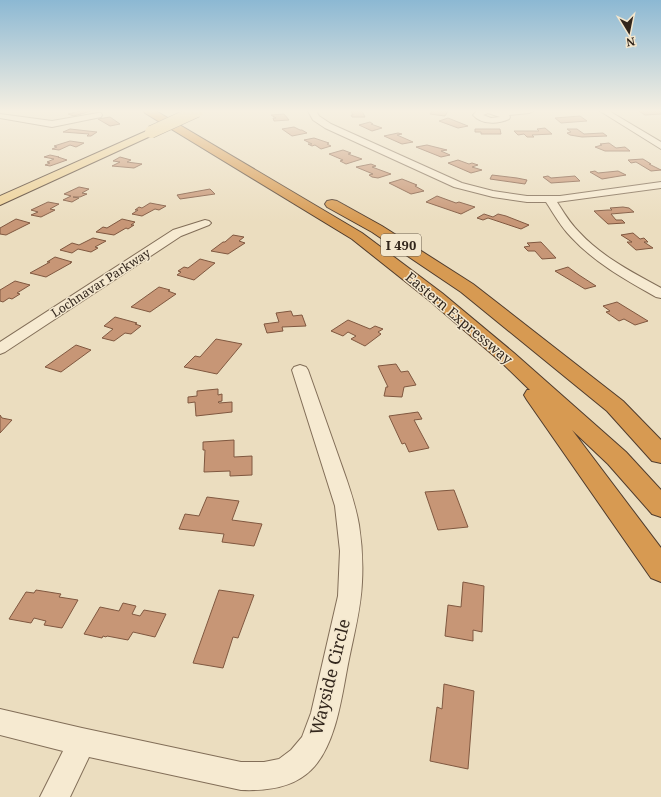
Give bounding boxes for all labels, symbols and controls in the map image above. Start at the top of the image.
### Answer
north arrow [609,12,649,52]
text: N [625,34,636,51]
road number: I 490 [381,234,421,256]
street label: Lochnavar Parkway [48,244,154,321]
street label: Eastern Expressway [402,267,517,368]
street label: Wayside Circle [304,616,355,737]

